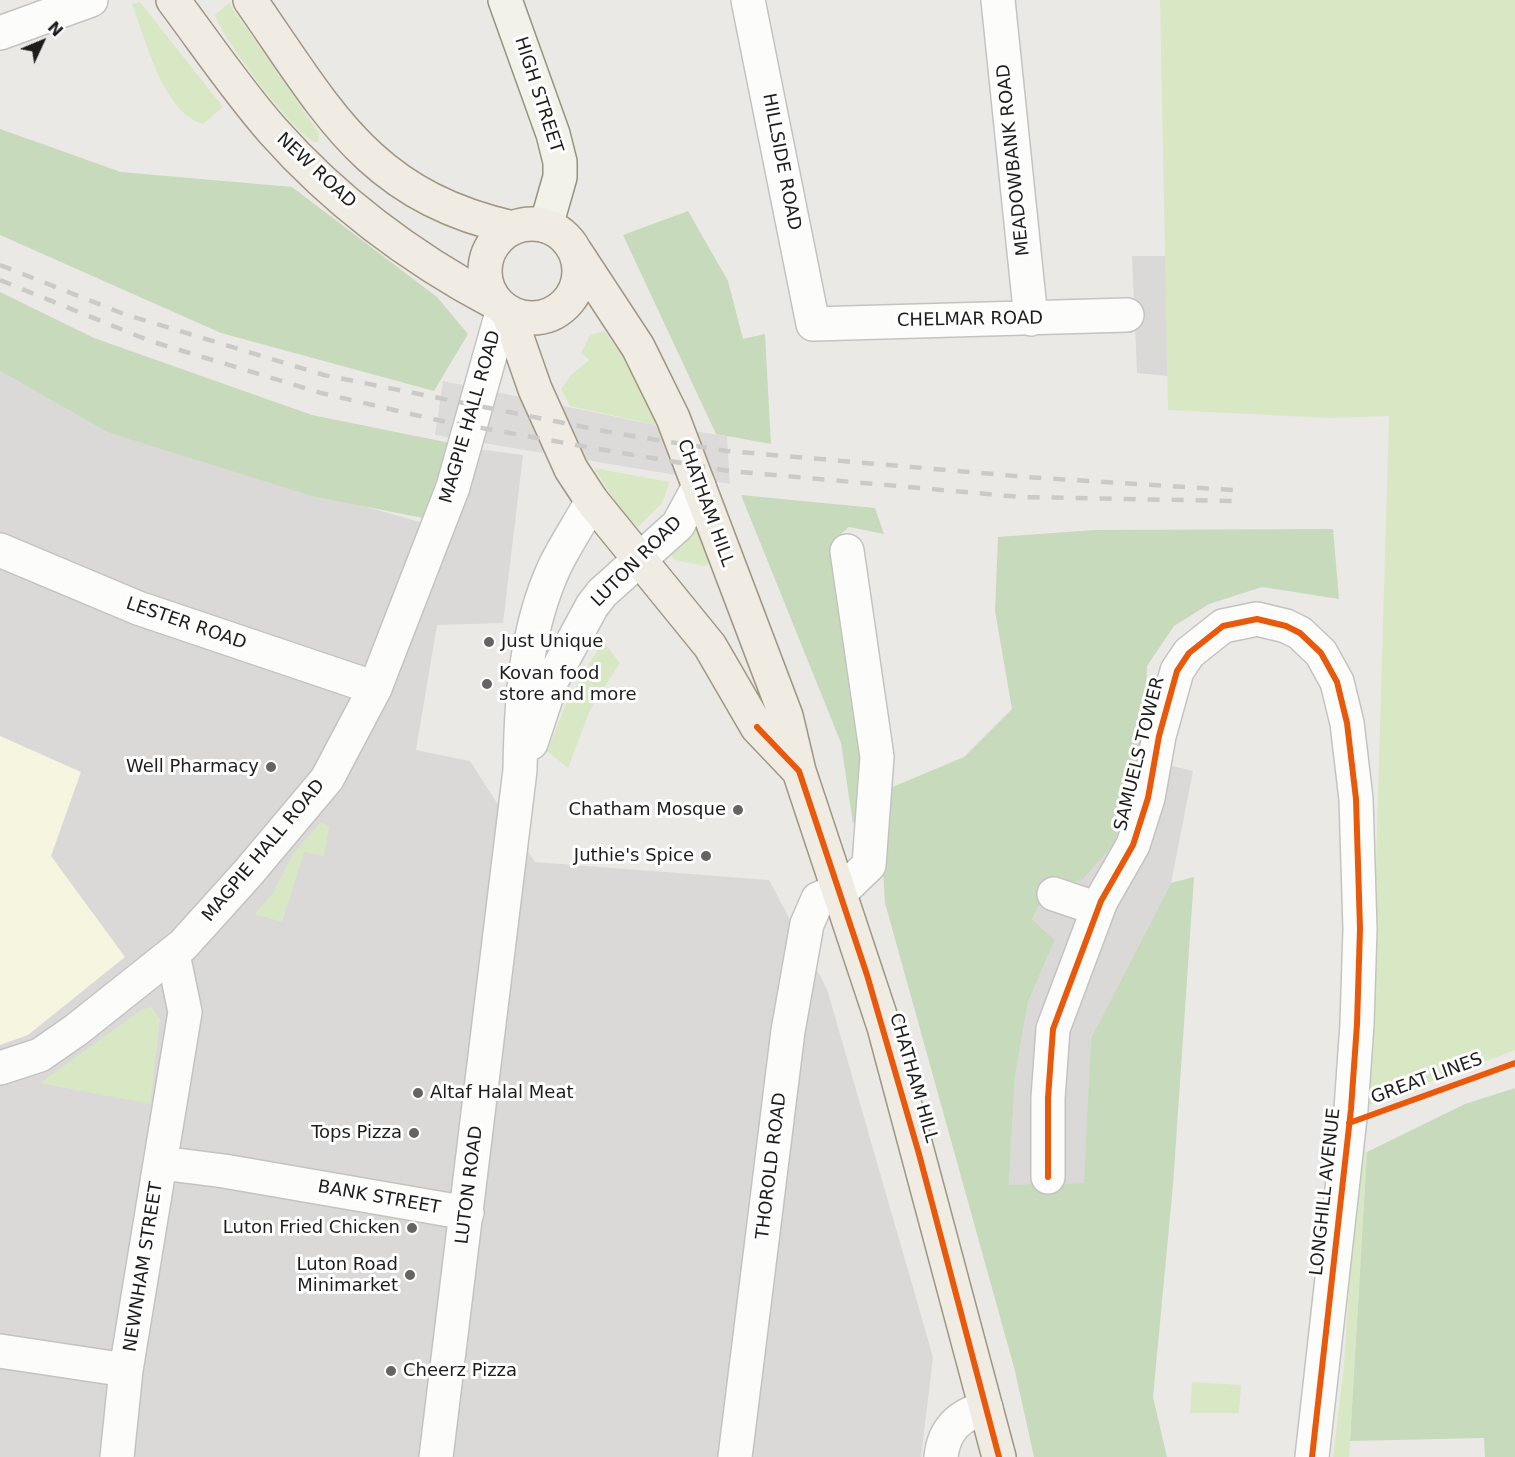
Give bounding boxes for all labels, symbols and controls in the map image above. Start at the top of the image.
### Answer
north arrow [12,12,72,72]
text: N [44,18,67,41]
street label: HIGH STREET [509,34,567,156]
street label: MEADOWBANK ROAD [993,63,1035,257]
street label: HILLSIDE ROAD [757,92,805,232]
street label: NEW ROAD [272,129,360,213]
street label: CHELMAR ROAD [897,308,1043,332]
street label: MAGPIE HALL ROAD [436,328,506,506]
street label: CHATHAM HILL [672,436,738,570]
street label: LUTON ROAD [587,512,687,612]
street label: LESTER ROAD [123,593,249,655]
place label: Just Unique [501,631,603,653]
marker: Just Unique [482,635,496,649]
place label: Kovan food store and more [499,663,636,706]
street label: SAMUELS TOWER [1110,675,1170,833]
marker: Kovan food store and more [480,677,494,691]
place label: Well Pharmacy [126,756,259,778]
marker: Well Pharmacy [264,760,278,774]
street label: MAGPIE HALL ROAD [198,776,330,926]
place label: Chatham Mosque [568,799,726,821]
marker: Chatham Mosque [731,803,745,817]
place label: Juthie's Spice [574,845,694,867]
marker: Juthie's Spice [699,849,713,863]
street label: CHATHAM HILL [884,1011,942,1145]
street label: GREAT LINES [1368,1049,1486,1109]
place label: Altaf Halal Meat [430,1082,573,1104]
marker: Altaf Halal Meat [411,1086,425,1100]
street label: THOROLD ROAD [752,1091,792,1241]
street label: LONGHILL AVENUE [1306,1107,1346,1277]
place label: Tops Pizza [311,1122,402,1144]
street label: LUTON ROAD [452,1125,488,1245]
marker: Tops Pizza [407,1126,421,1140]
street label: BANK STREET [316,1177,442,1219]
street label: NEWNHAM STREET [120,1180,168,1354]
place label: Luton Fried Chicken [223,1217,400,1239]
marker: Luton Fried Chicken [405,1221,419,1235]
place label: Luton Road Minimarket [297,1254,398,1296]
marker: Luton Road Minimarket [403,1268,417,1282]
place label: Cheerz Pizza [403,1360,517,1382]
marker: Cheerz Pizza [384,1364,398,1378]

